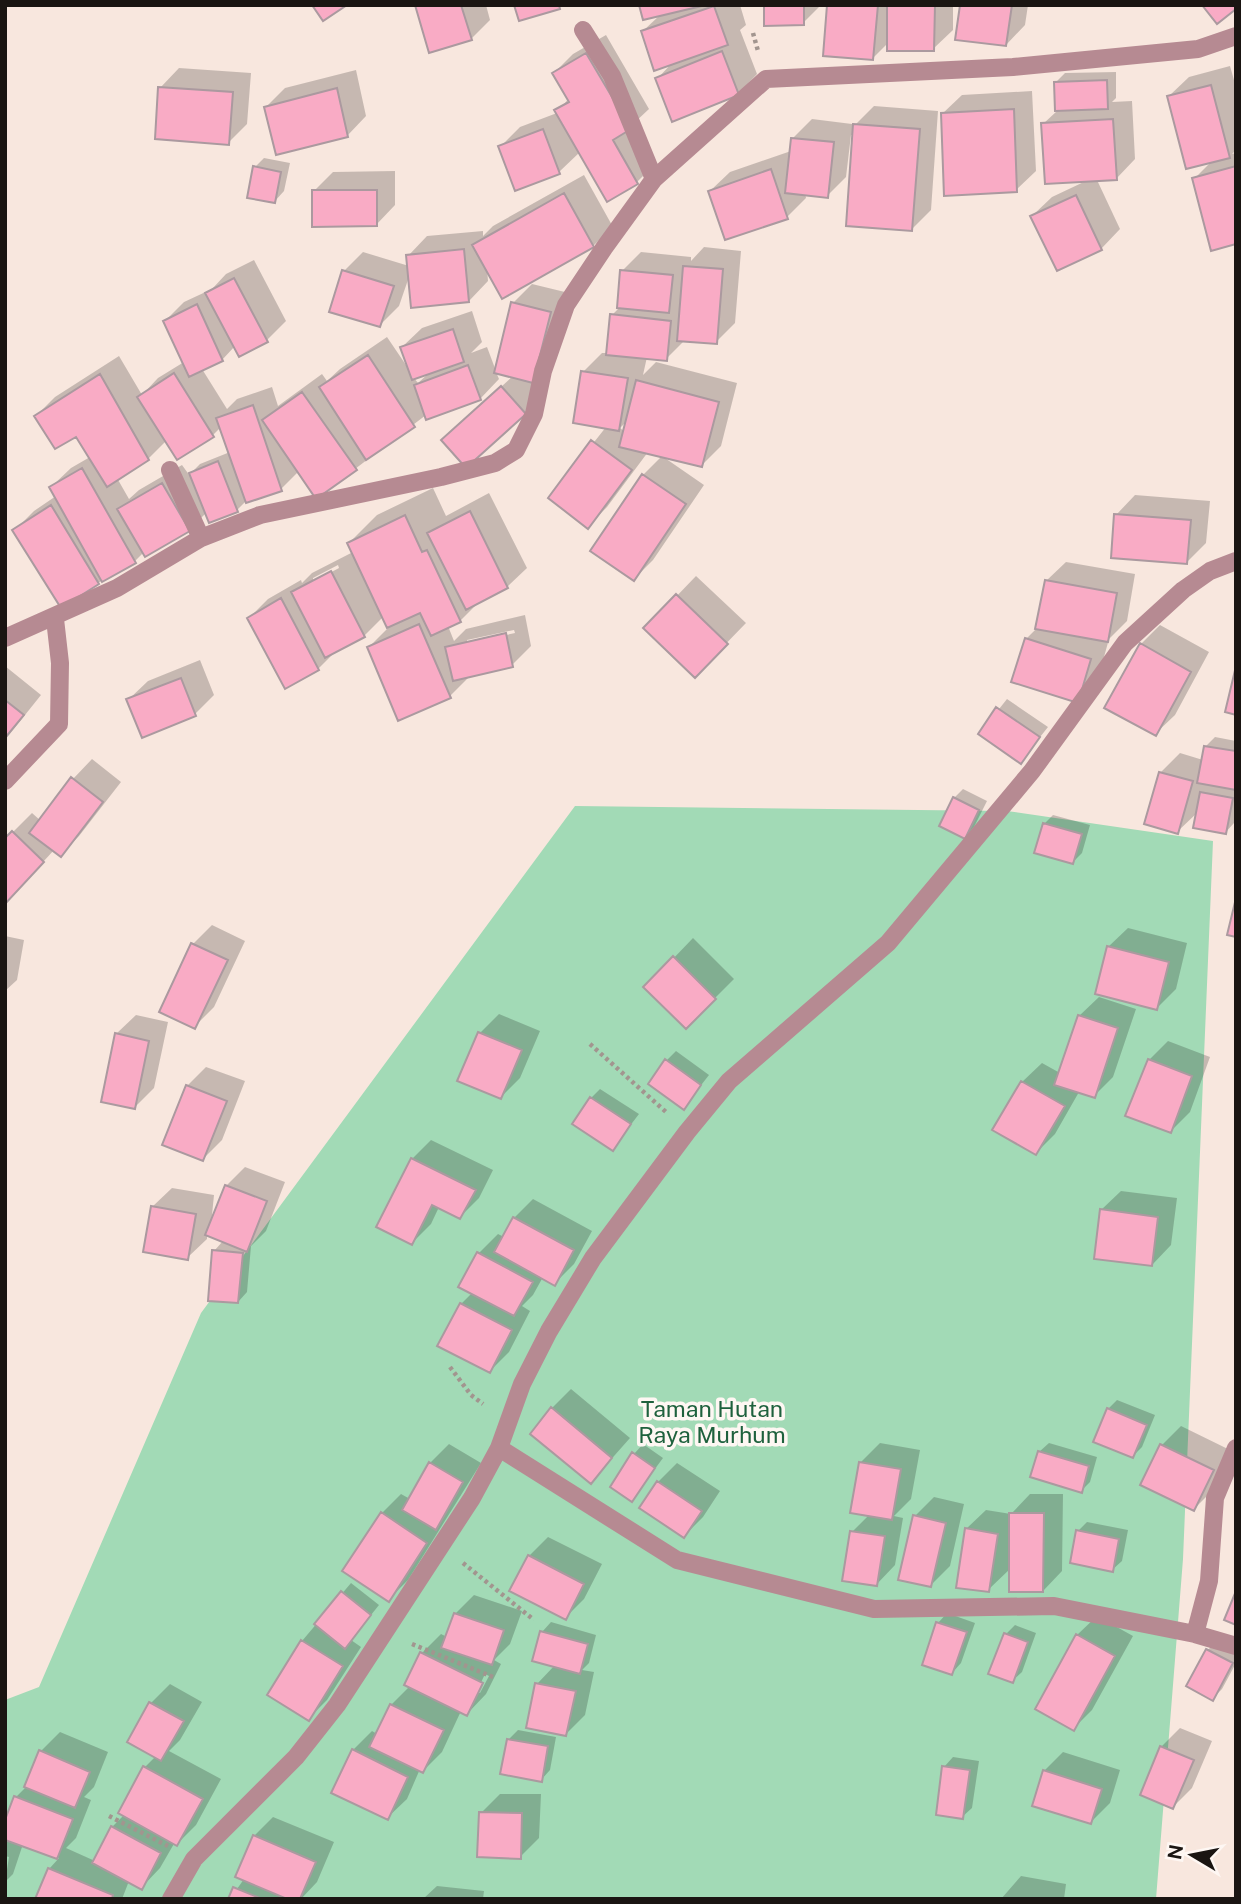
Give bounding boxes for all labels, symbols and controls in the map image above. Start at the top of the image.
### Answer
park label: Taman Hutan Raya Murhum [638,1395,786,1448]
north arrow [1157,1820,1227,1890]
text: N [1163,1843,1187,1861]

